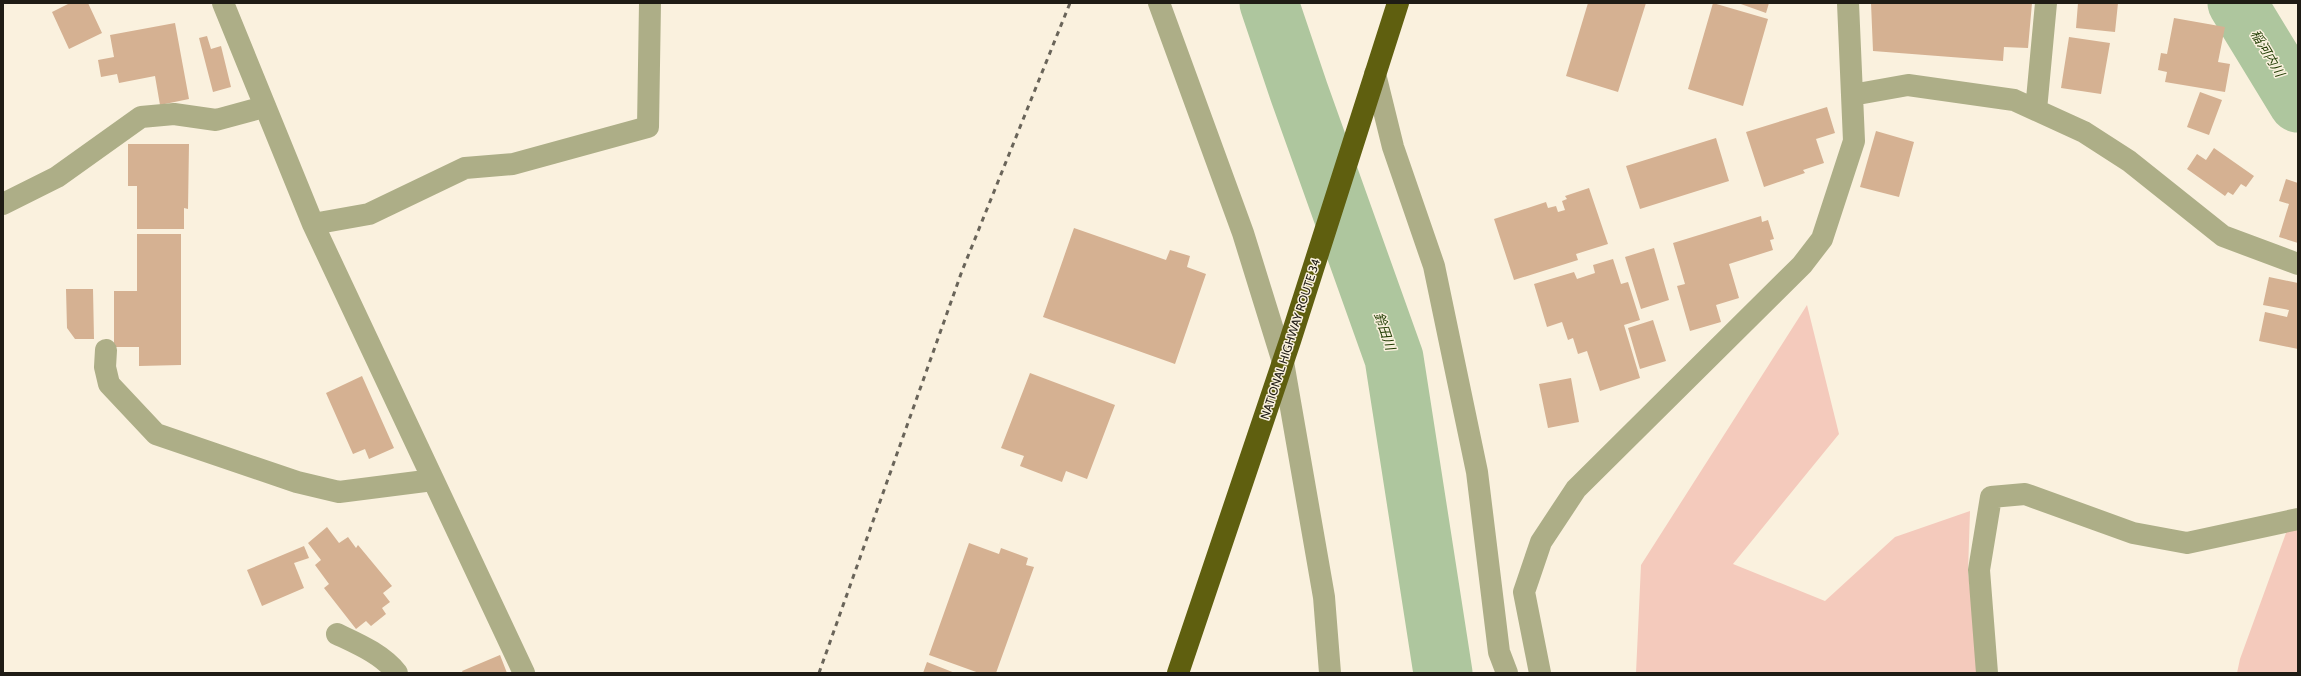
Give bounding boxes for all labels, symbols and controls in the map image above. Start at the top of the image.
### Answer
water label: 稲河内川 [2248,27,2289,81]
street label: NATIONAL HIGHWAY ROUTE 34 [1257,257,1323,421]
water label: 鈴田川 [1371,310,1400,354]

